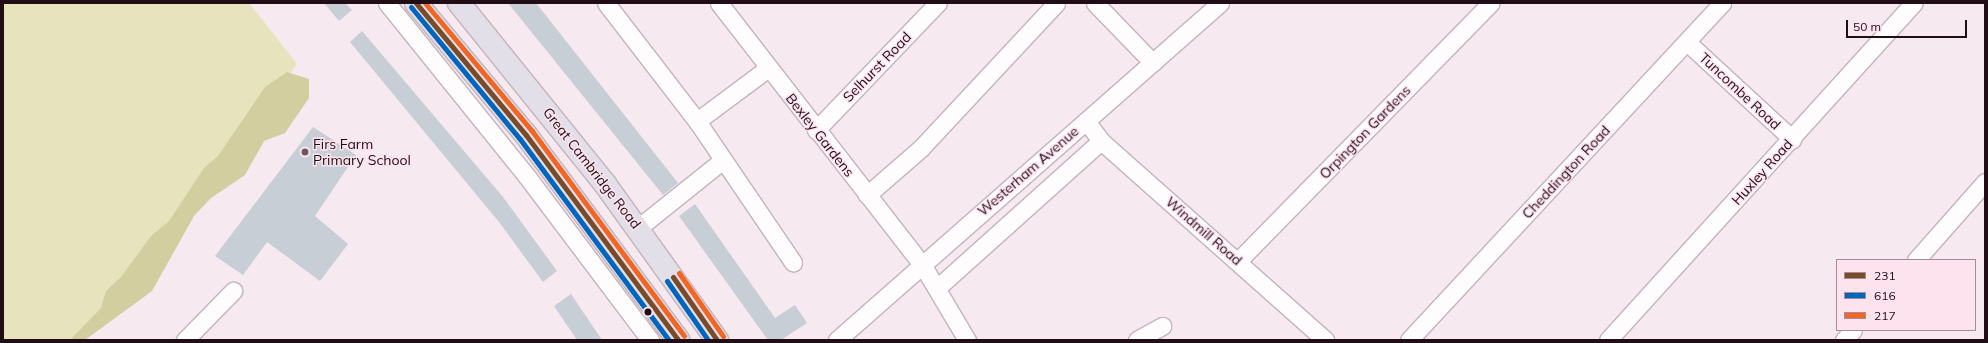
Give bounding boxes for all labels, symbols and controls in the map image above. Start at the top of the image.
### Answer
scale bar [1848,12,1969,38]
text: 50 m [1853,19,1881,34]
street label: Selhurst Road [839,29,915,105]
street label: Tuncombe Road [1696,49,1784,133]
street label: Orpington Gardens [1316,82,1414,182]
street label: Bexley Gardens [782,90,858,180]
street label: Great Cambridge Road [539,104,645,232]
street label: Cheddington Road [1519,122,1613,222]
street label: Westerham Avenue [974,123,1082,219]
place label: Firs Farm Primary School [313,136,411,168]
street label: Huxley Road [1728,136,1796,208]
marker: Firs Farm Primary School [300,147,310,157]
street label: Windmill Road [1162,193,1246,269]
legend [1836,259,1976,331]
text: 231 [1874,268,1896,283]
text: 616 [1874,288,1896,303]
unlabelled marker [643,307,653,317]
text: 217 [1874,308,1896,323]

